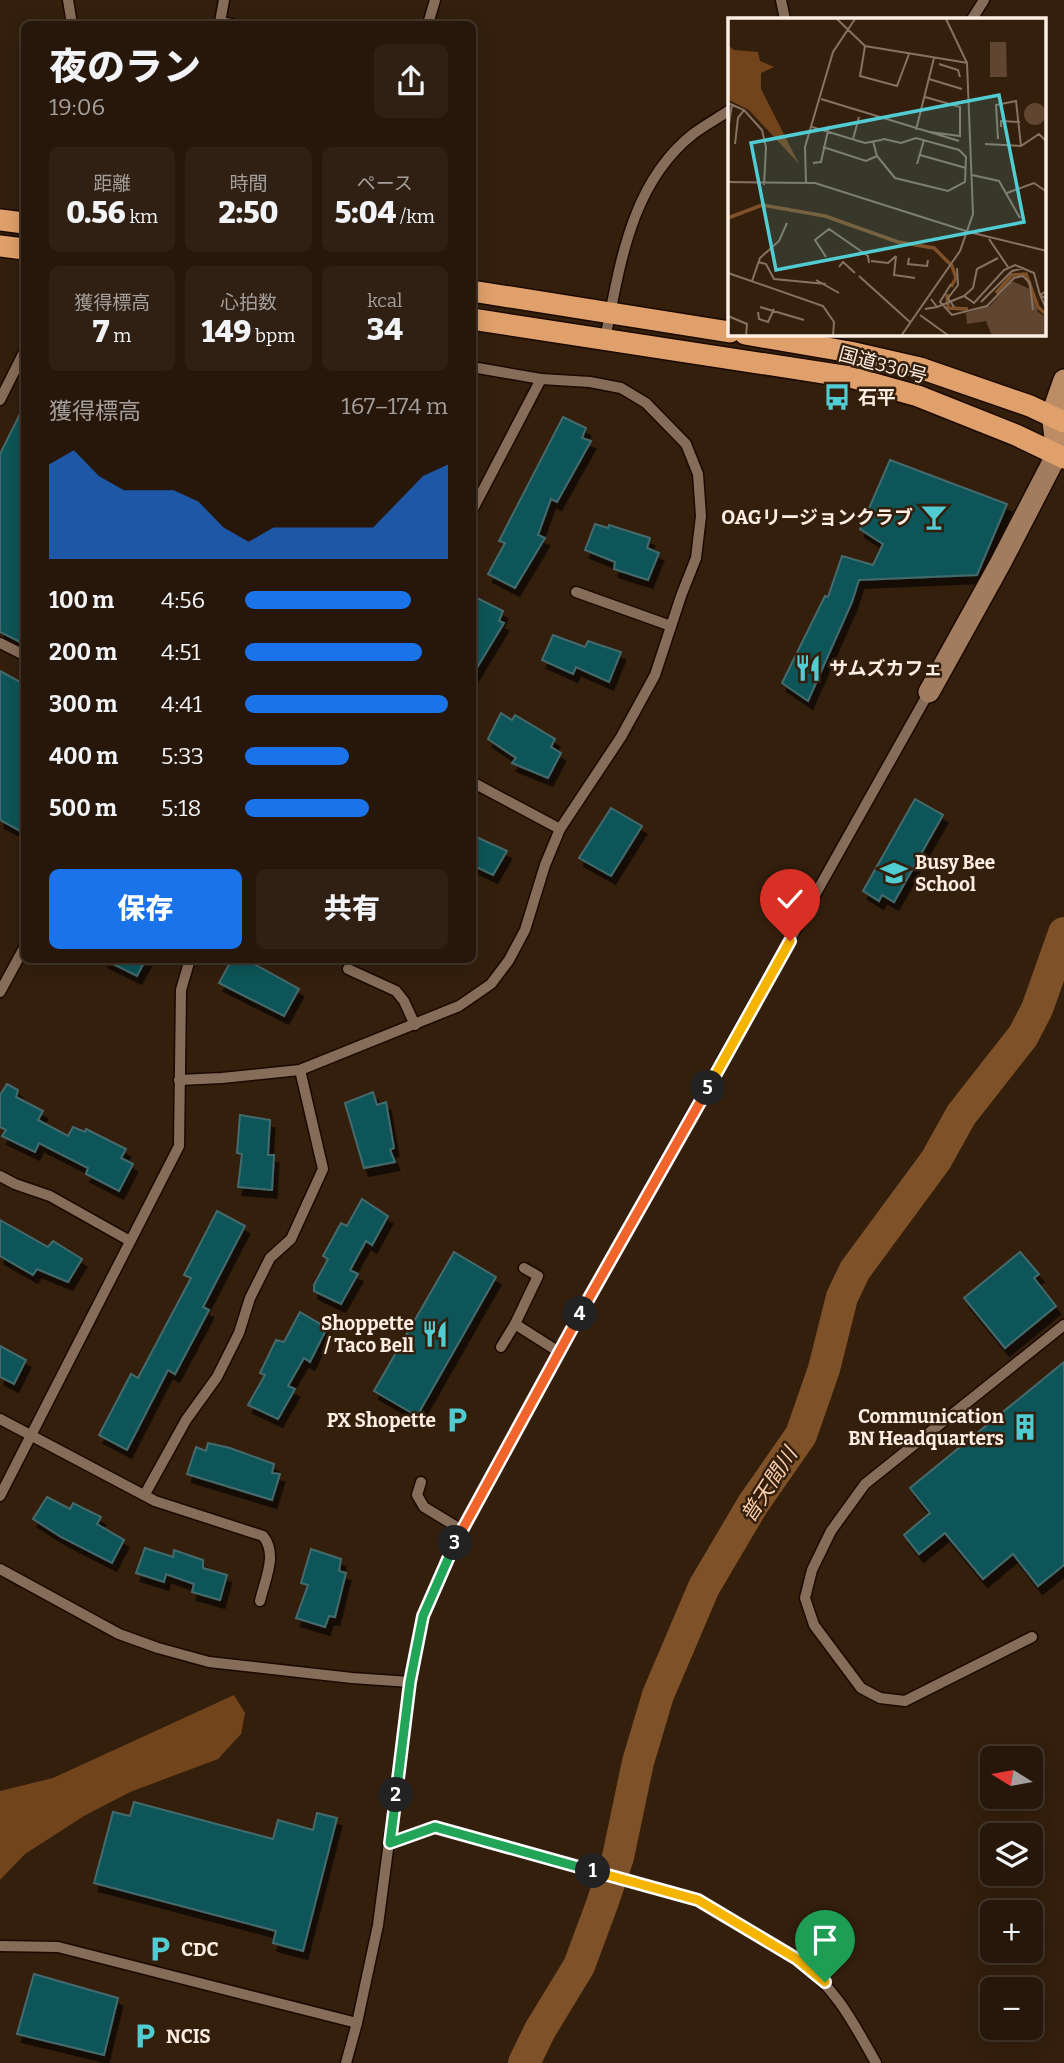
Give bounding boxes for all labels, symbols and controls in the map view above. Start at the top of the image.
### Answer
inset map [728,18,1046,336]
text: 夜のラン [49,44,201,90]
button: share [374,44,448,118]
text: 19:06 [49,93,105,121]
text: 距離 [93,172,131,195]
text: 時間 [229,172,268,195]
text: ペース [357,172,413,195]
text: 0.56 [66,195,126,231]
text: 2:50 [219,195,278,231]
text: 5:04 [335,195,396,231]
text: km [126,205,158,228]
text: /km [396,205,435,228]
text: kcal [367,289,403,312]
text: 獲得標高 [74,291,150,314]
text: 心拍数 [220,291,277,314]
text: 34 [367,312,403,348]
text: 7 [93,314,110,350]
text: 149 [201,314,251,350]
text: m [110,324,131,347]
text: bpm [251,324,296,347]
street label: 国道330号 [836,342,930,388]
bus stop icon: 石平 [822,382,852,412]
place label: 石平 [858,386,896,409]
text: 167–174 m [341,392,448,420]
text: 獲得標高 [49,397,141,425]
bar icon: OAGリージョンクラブ [919,502,949,532]
place label: OAGリージョンクラブ [721,506,913,529]
text: 100 m [49,586,114,614]
text: 4:56 [161,586,205,614]
text: 200 m [49,638,117,666]
text: 4:51 [161,638,201,666]
restaurant icon: サムズカフェ [793,653,823,683]
place label: サムズカフェ [829,657,943,680]
text: 300 m [49,690,118,718]
text: 4:41 [161,690,202,718]
text: 400 m [49,742,118,770]
text: 5:33 [161,742,204,770]
text: 500 m [49,794,117,822]
text: 5:18 [161,794,201,822]
place label: Busy Bee School [915,851,995,896]
school or university icon: Busy Bee School [879,858,909,888]
button: 保存 [49,869,242,949]
button: 共有 [256,869,448,949]
pin [760,869,820,941]
icon: check [771,880,809,918]
pin: 5 [690,1070,726,1106]
text: 5 [702,1076,713,1099]
pin: 4 [562,1296,598,1332]
text: 4 [574,1302,585,1325]
place label: Shoppette / Taco Bell [321,1312,414,1357]
restaurant icon: Shoppette / Taco Bell [420,1319,450,1349]
parking icon: PX Shopette [442,1405,472,1435]
place label: Communication BN Headquarters [848,1405,1005,1450]
place label: PX Shopette [327,1409,436,1432]
building icon: Communication BN Headquarters [1010,1412,1040,1442]
water label: 普天間川 [735,1441,804,1527]
pin: 3 [438,1526,472,1560]
text: 3 [449,1531,460,1554]
north arrow [980,1746,1043,1810]
map controls [980,1746,1043,2040]
pin: 2 [378,1778,414,1812]
text: 2 [390,1783,401,1806]
button: layers [980,1823,1043,1886]
pin: 1 [576,1854,610,1888]
text: 1 [588,1859,597,1882]
button: + [980,1900,1043,1963]
pin [795,1910,855,1982]
icon: arrive [806,1921,844,1959]
parking icon: CDC [145,1934,175,1964]
place label: CDC [181,1938,219,1961]
button: − [980,1977,1043,2040]
parking icon: NCIS [130,2021,160,2051]
place label: NCIS [166,2025,211,2048]

